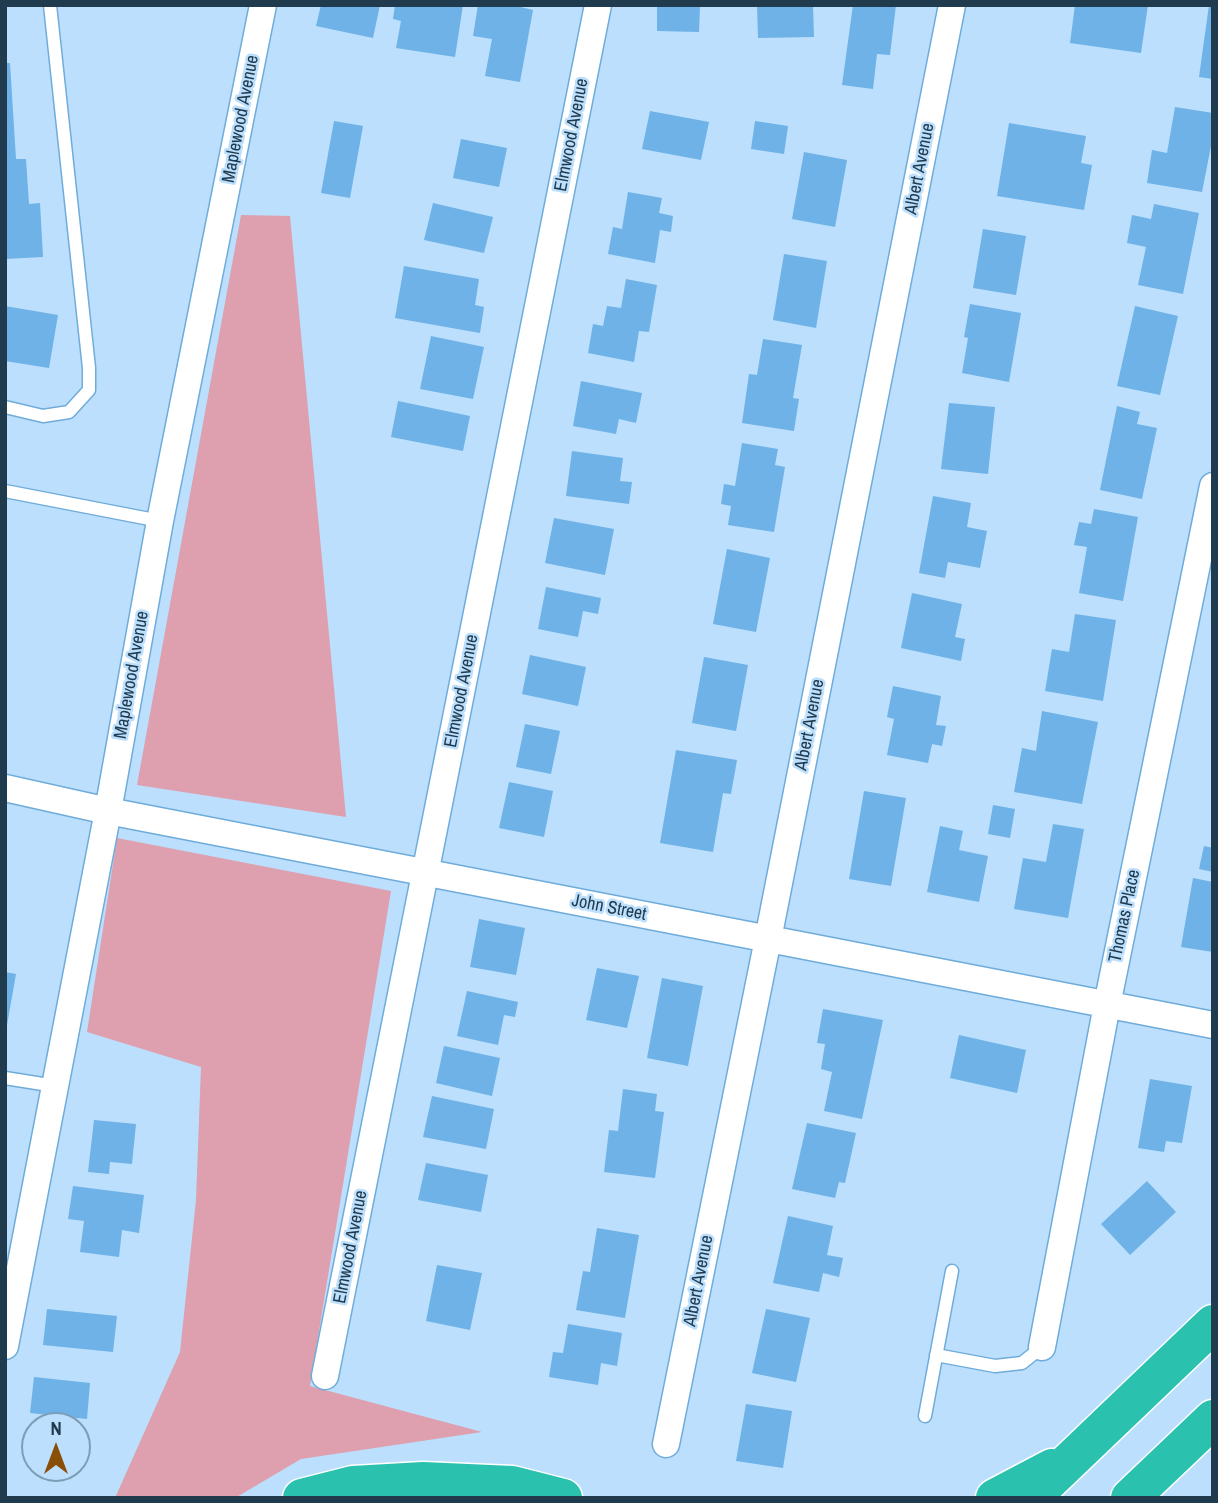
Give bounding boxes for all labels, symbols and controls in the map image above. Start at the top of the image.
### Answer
street label: Maplewood Avenue [218,53,264,185]
street label: Elmwood Avenue [550,77,594,193]
street label: Albert Avenue [901,122,939,216]
street label: Maplewood Avenue [110,609,154,741]
street label: Elmwood Avenue [440,633,484,749]
street label: Albert Avenue [791,678,829,772]
street label: Thomas Place [1105,868,1145,964]
street label: John Street [570,890,648,926]
street label: Elmwood Avenue [329,1189,373,1305]
street label: Albert Avenue [680,1234,718,1328]
north arrow [21,1412,91,1482]
text: N [50,1415,62,1441]

